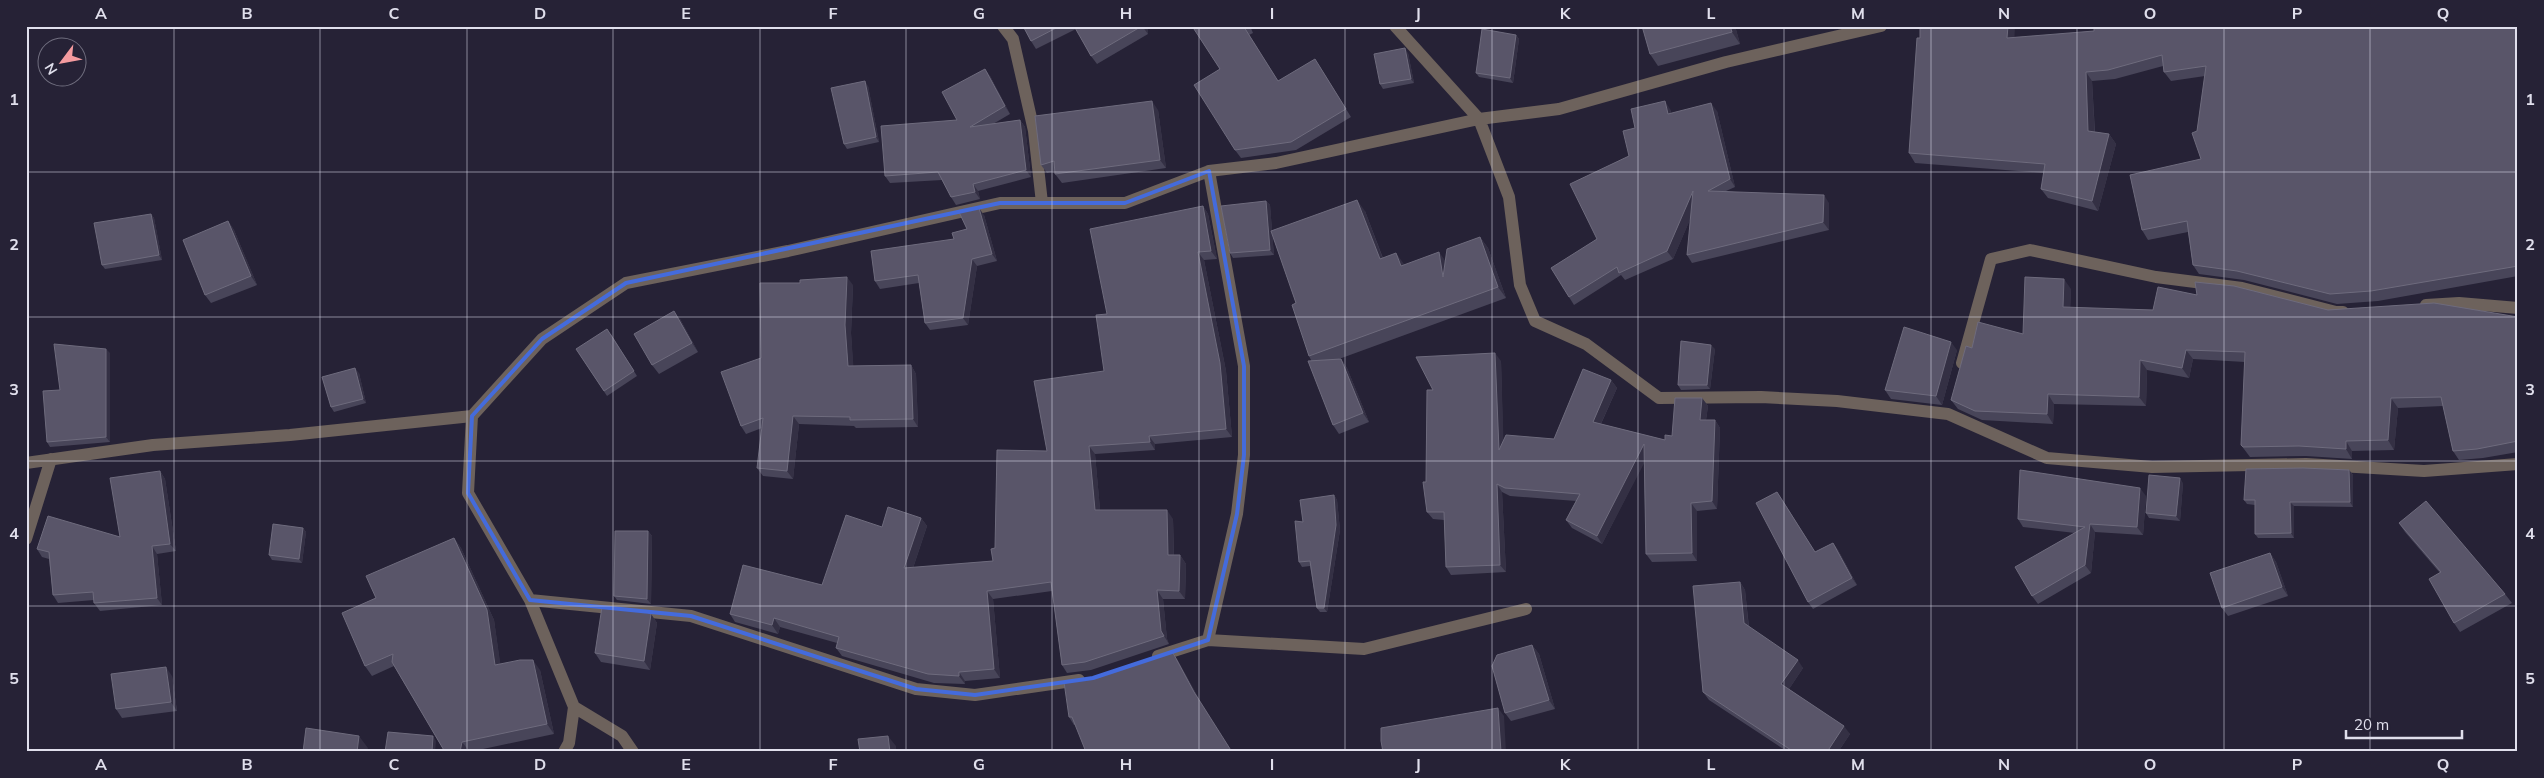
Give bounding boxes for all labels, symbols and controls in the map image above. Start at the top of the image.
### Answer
text: A [95,3,107,23]
text: B [241,3,253,23]
text: C [389,3,400,23]
text: D [534,3,546,23]
text: E [681,3,691,23]
text: F [828,3,838,23]
text: G [973,3,985,23]
text: H [1120,3,1132,23]
text: I [1270,3,1274,23]
text: J [1415,3,1421,23]
text: K [1560,3,1572,23]
text: L [1707,3,1716,23]
text: M [1851,3,1865,23]
text: N [1998,3,2010,23]
text: O [2144,3,2156,23]
text: P [2292,3,2303,23]
text: Q [2437,3,2449,23]
north arrow [38,38,88,88]
text: N [41,60,61,78]
text: 1 [9,89,19,109]
text: 1 [2525,89,2535,109]
text: 2 [9,234,19,254]
text: 2 [2525,234,2535,254]
text: 3 [9,379,19,399]
text: 3 [2525,379,2535,399]
text: 4 [9,523,19,543]
text: 4 [2525,523,2535,543]
text: 5 [9,668,19,688]
text: 5 [2525,668,2535,688]
scale bar [2346,708,2463,740]
text: 20 m [2354,715,2389,734]
text: A [95,754,107,774]
text: B [241,754,253,774]
text: C [389,754,400,774]
text: D [534,754,546,774]
text: E [681,754,691,774]
text: F [828,754,838,774]
text: G [973,754,985,774]
text: H [1120,754,1132,774]
text: I [1270,754,1274,774]
text: J [1415,754,1421,774]
text: K [1560,754,1572,774]
text: L [1707,754,1716,774]
text: M [1851,754,1865,774]
text: N [1998,754,2010,774]
text: O [2144,754,2156,774]
text: P [2292,754,2303,774]
text: Q [2437,754,2449,774]

